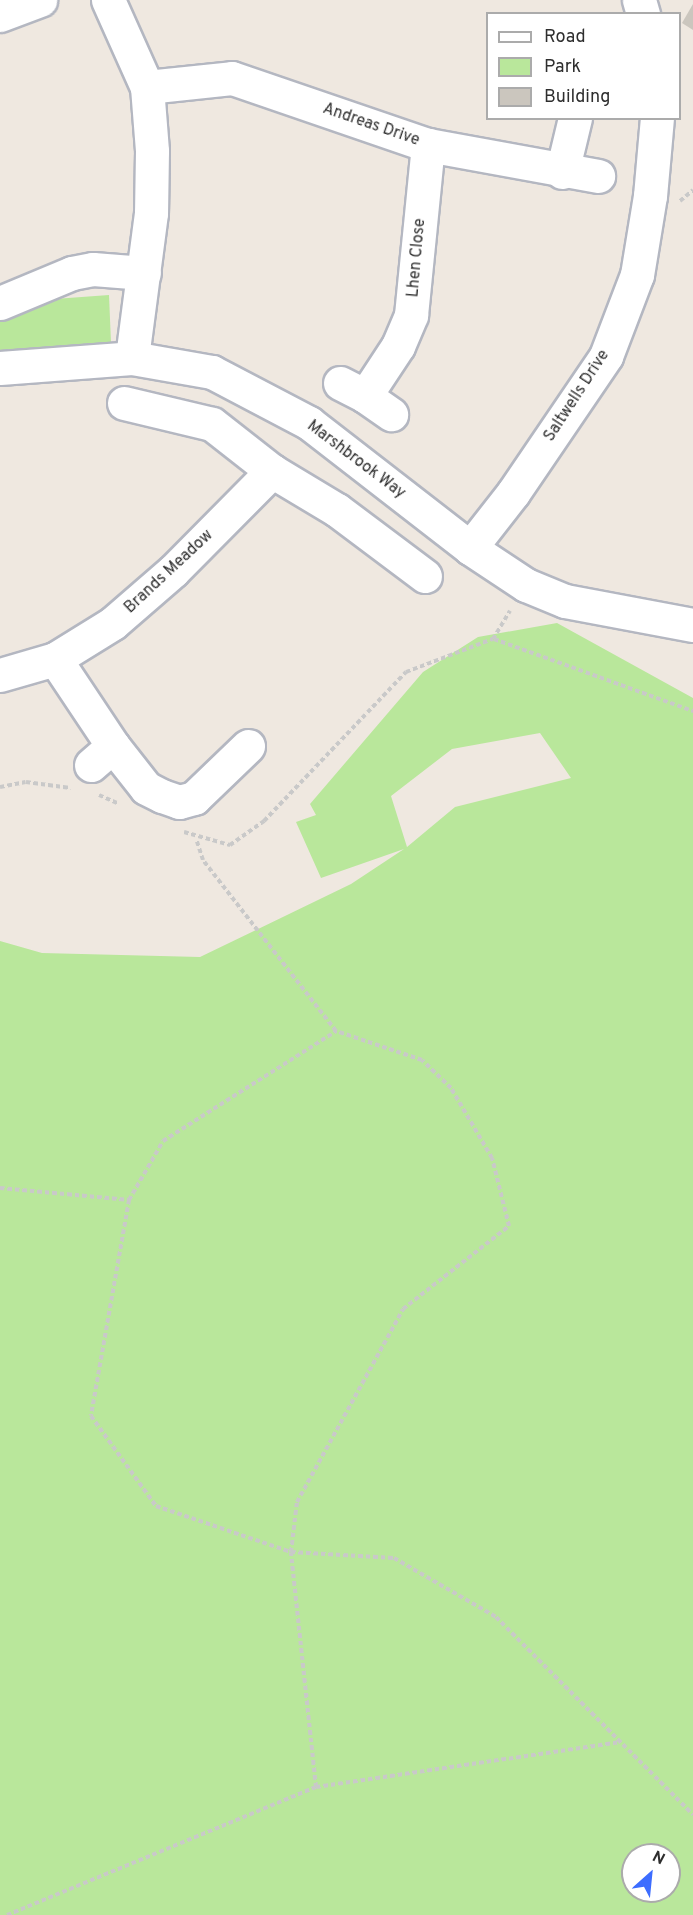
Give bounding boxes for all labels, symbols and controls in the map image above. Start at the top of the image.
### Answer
legend [486,12,681,120]
text: Road [544,26,586,49]
text: Park [544,56,581,79]
text: Building [544,86,610,109]
street label: Andreas Drive [320,99,422,151]
street label: Lhen Close [404,218,430,298]
street label: Saltwells Drive [540,347,614,445]
street label: Marshbrook Way [303,417,409,503]
street label: Brands Meadow [121,526,217,618]
north arrow [621,1843,681,1903]
text: N [649,1847,668,1870]

